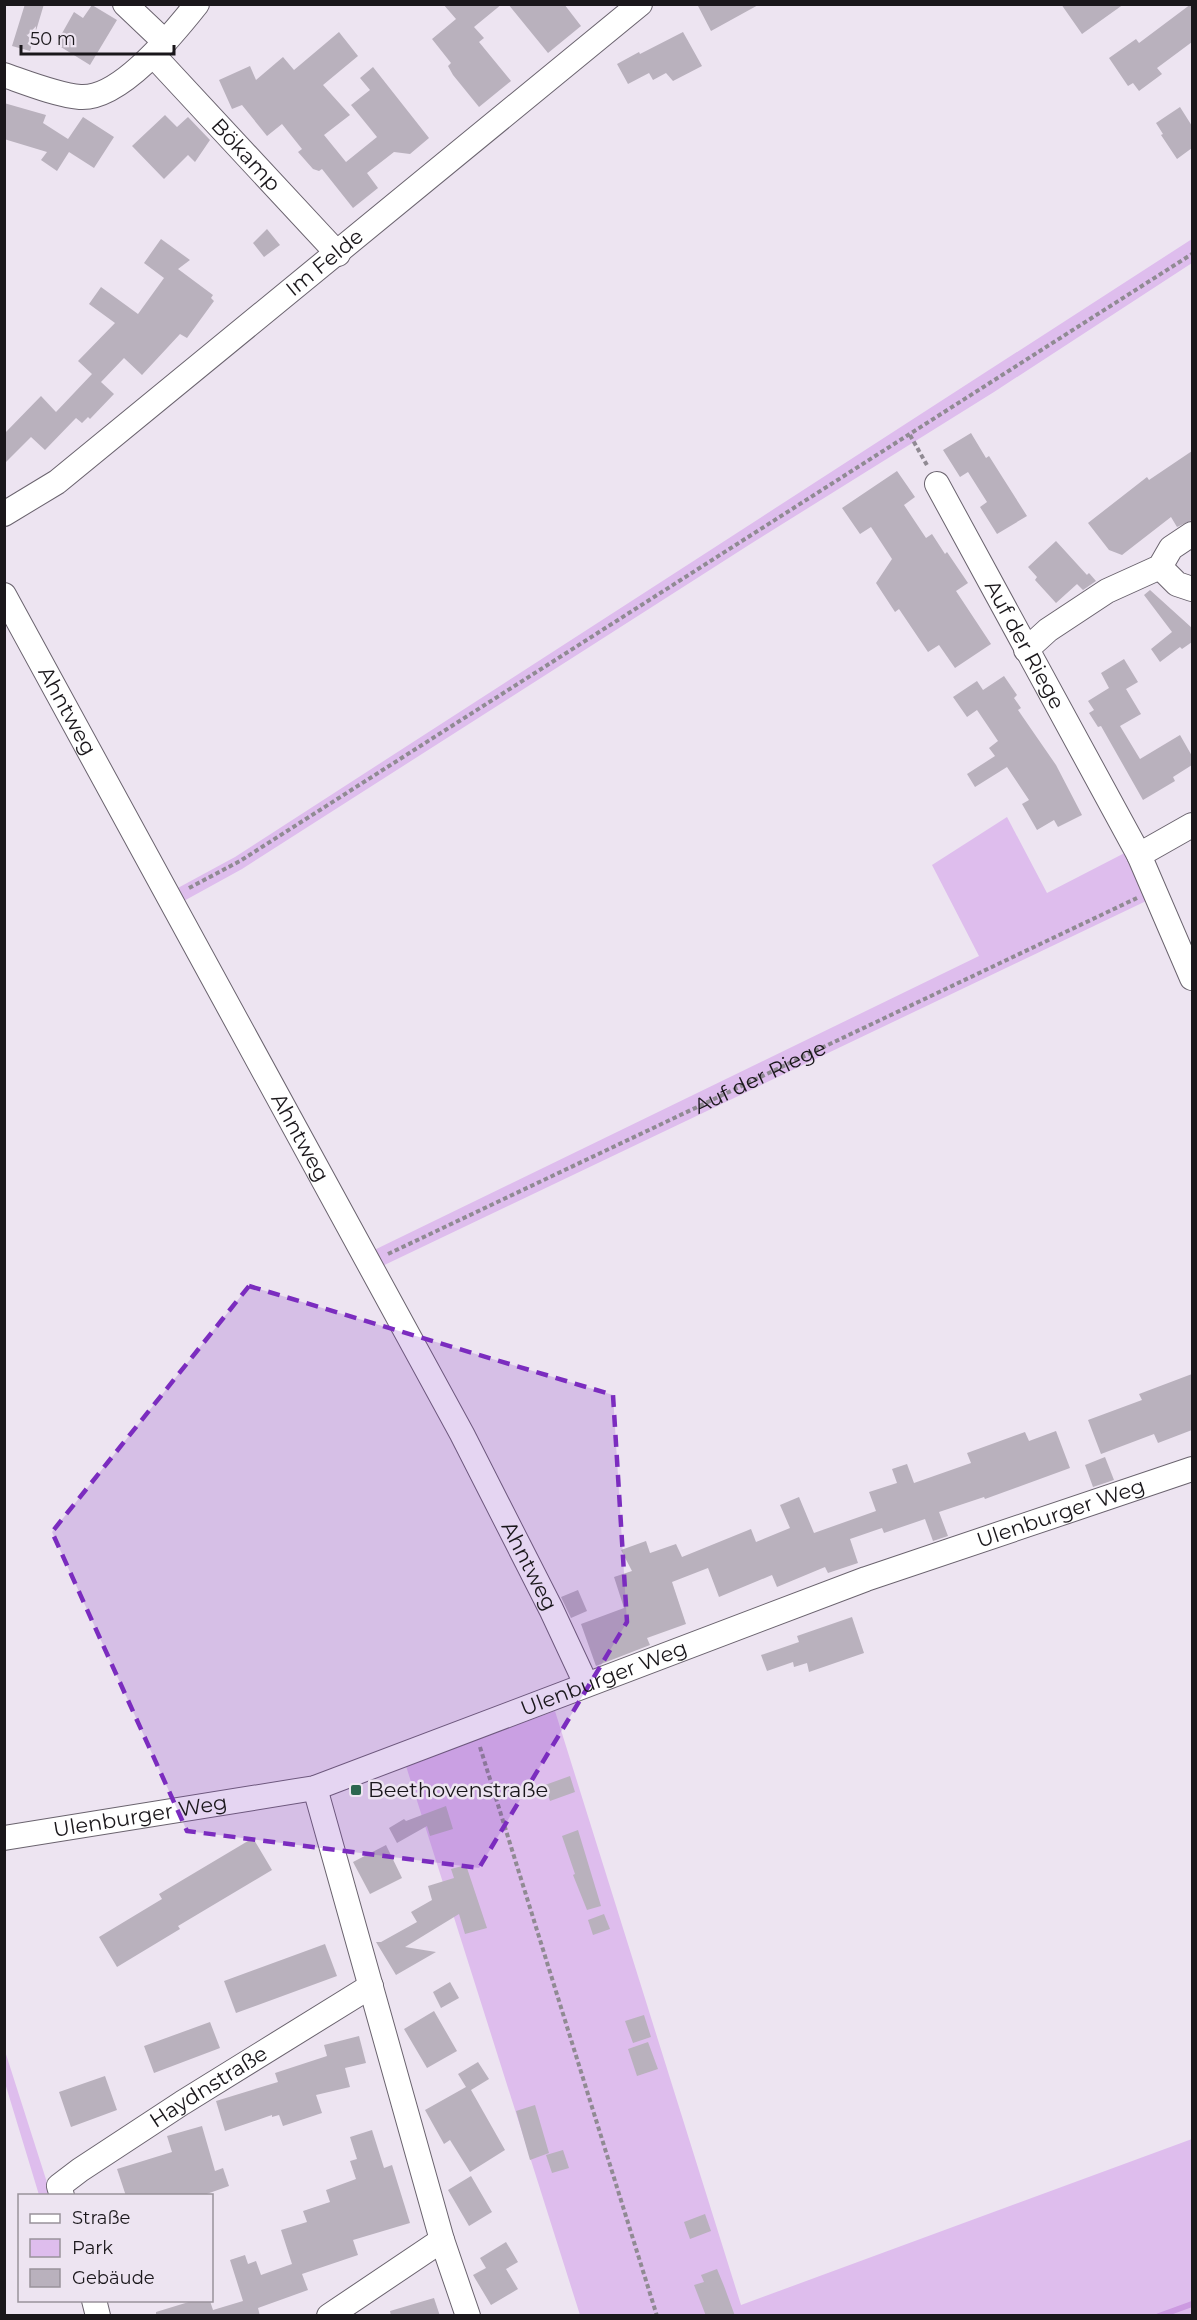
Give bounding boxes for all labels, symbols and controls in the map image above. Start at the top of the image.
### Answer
scale bar [21,18,174,56]
text: 50 m [30,28,76,50]
street label: Bökamp [206,113,286,196]
street label: Im Felde [281,223,368,301]
street label: Auf der Riege [980,576,1070,713]
street label: Ahntweg [33,662,102,759]
street label: Auf der Riege [690,1035,830,1119]
street label: Ahntweg [266,1089,335,1186]
street label: Ulenburger Weg [973,1473,1148,1553]
street label: Ahntweg [496,1517,563,1615]
street label: Ulenburger Weg [517,1635,690,1721]
place label: Beethovenstraße [368,1777,548,1802]
marker: Beethovenstraße [349,1783,363,1797]
street label: Ulenburger Weg [51,1789,229,1842]
street label: Haydnstraße [145,2040,272,2133]
legend [18,2194,213,2302]
text: Straße [72,2207,131,2229]
text: Park [72,2237,113,2259]
text: Gebäude [72,2267,155,2289]

